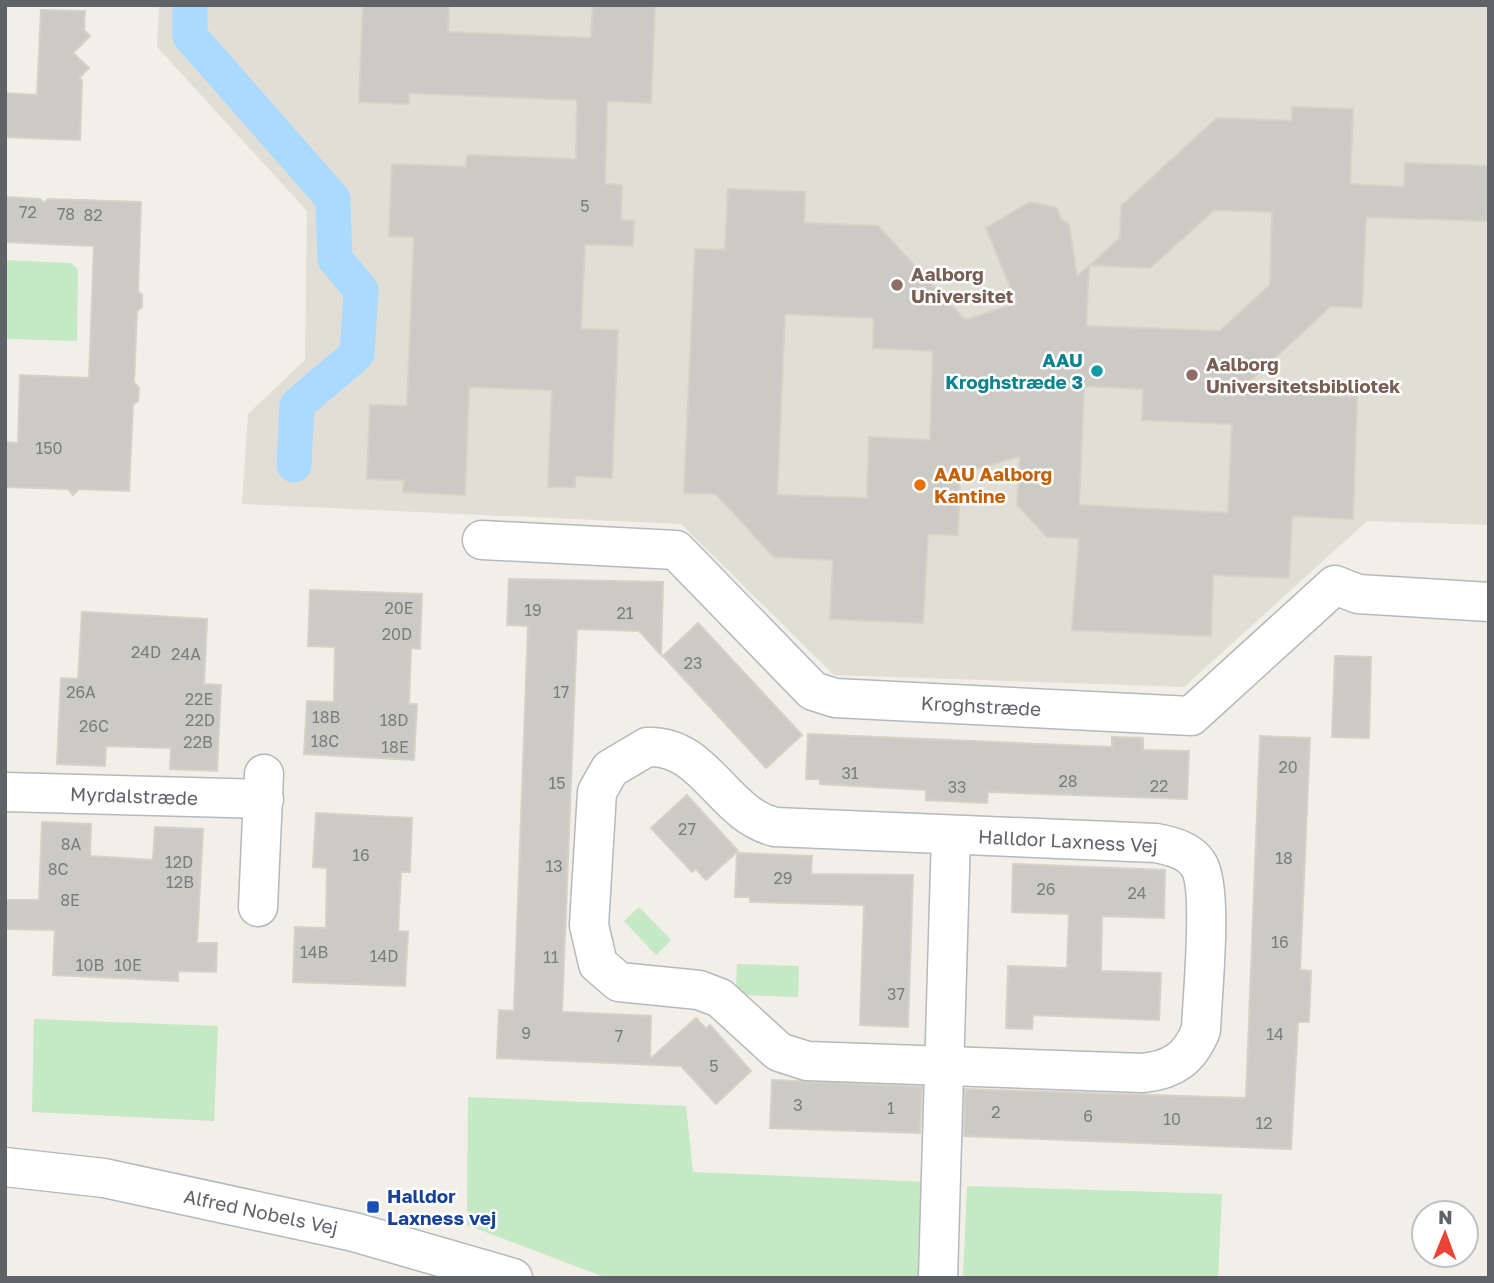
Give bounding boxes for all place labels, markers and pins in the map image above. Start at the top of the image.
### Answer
place label: Aalborg Universitet [911,262,1014,307]
marker: Aalborg Universitet [889,277,905,293]
place label: AAU Kroghstræde 3 [945,348,1083,393]
place label: Aalborg Universitetsbibliotek [1206,352,1400,397]
marker: AAU Kroghstræde 3 [1089,363,1105,379]
marker: Aalborg Universitetsbibliotek [1184,367,1200,383]
place label: AAU Aalborg Kantine [934,462,1052,507]
marker: AAU Aalborg Kantine [912,477,928,493]
place label: Halldor Laxness vej [387,1184,496,1229]
marker: Halldor Laxness vej [365,1199,381,1215]

